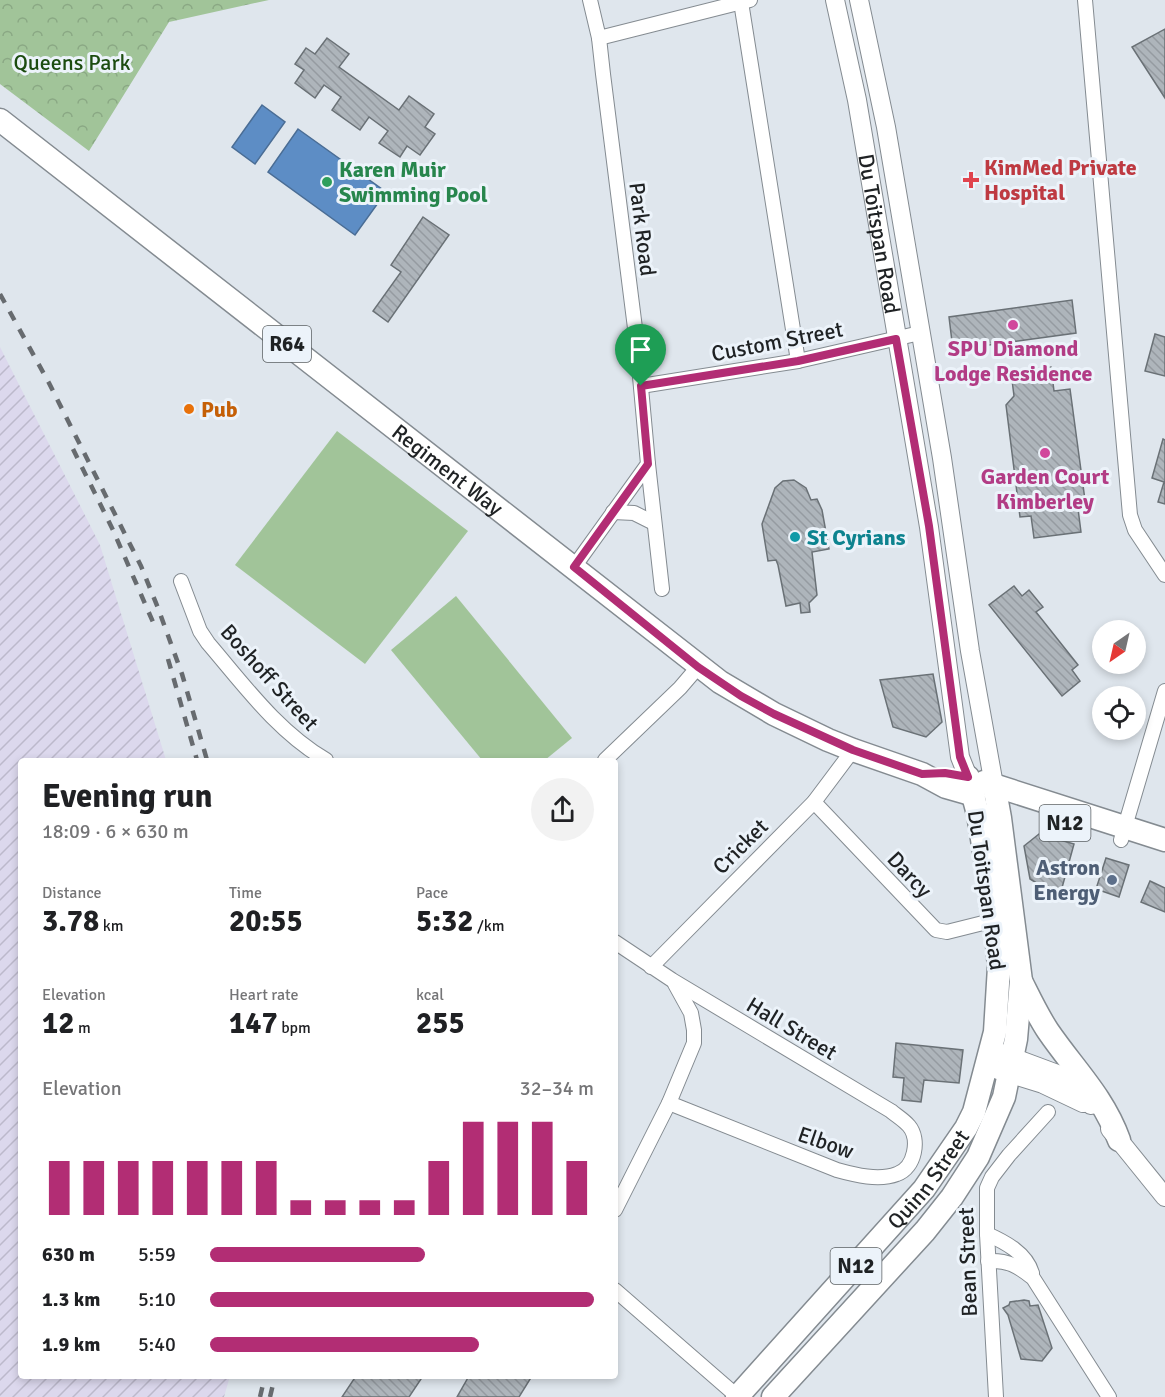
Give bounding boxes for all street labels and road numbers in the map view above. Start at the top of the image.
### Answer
street label: Du Toitspan Road [852,152,906,316]
street label: Park Road [623,181,662,277]
street label: Custom Street [709,315,845,367]
road number: R64 [263,326,311,362]
street label: Regiment Way [386,418,509,522]
street label: Boshoff Street [215,619,325,736]
road number: N12 [1040,805,1090,841]
street label: Du Toitspan Road [962,808,1011,972]
street label: Cricket [707,813,774,880]
street label: Darcy [882,846,938,904]
street label: Hall Street [742,991,842,1066]
street label: Elbow [794,1120,858,1165]
street label: Quinn Street [882,1124,975,1235]
street label: Bean Street [952,1206,983,1317]
road number: N12 [830,1248,882,1284]

